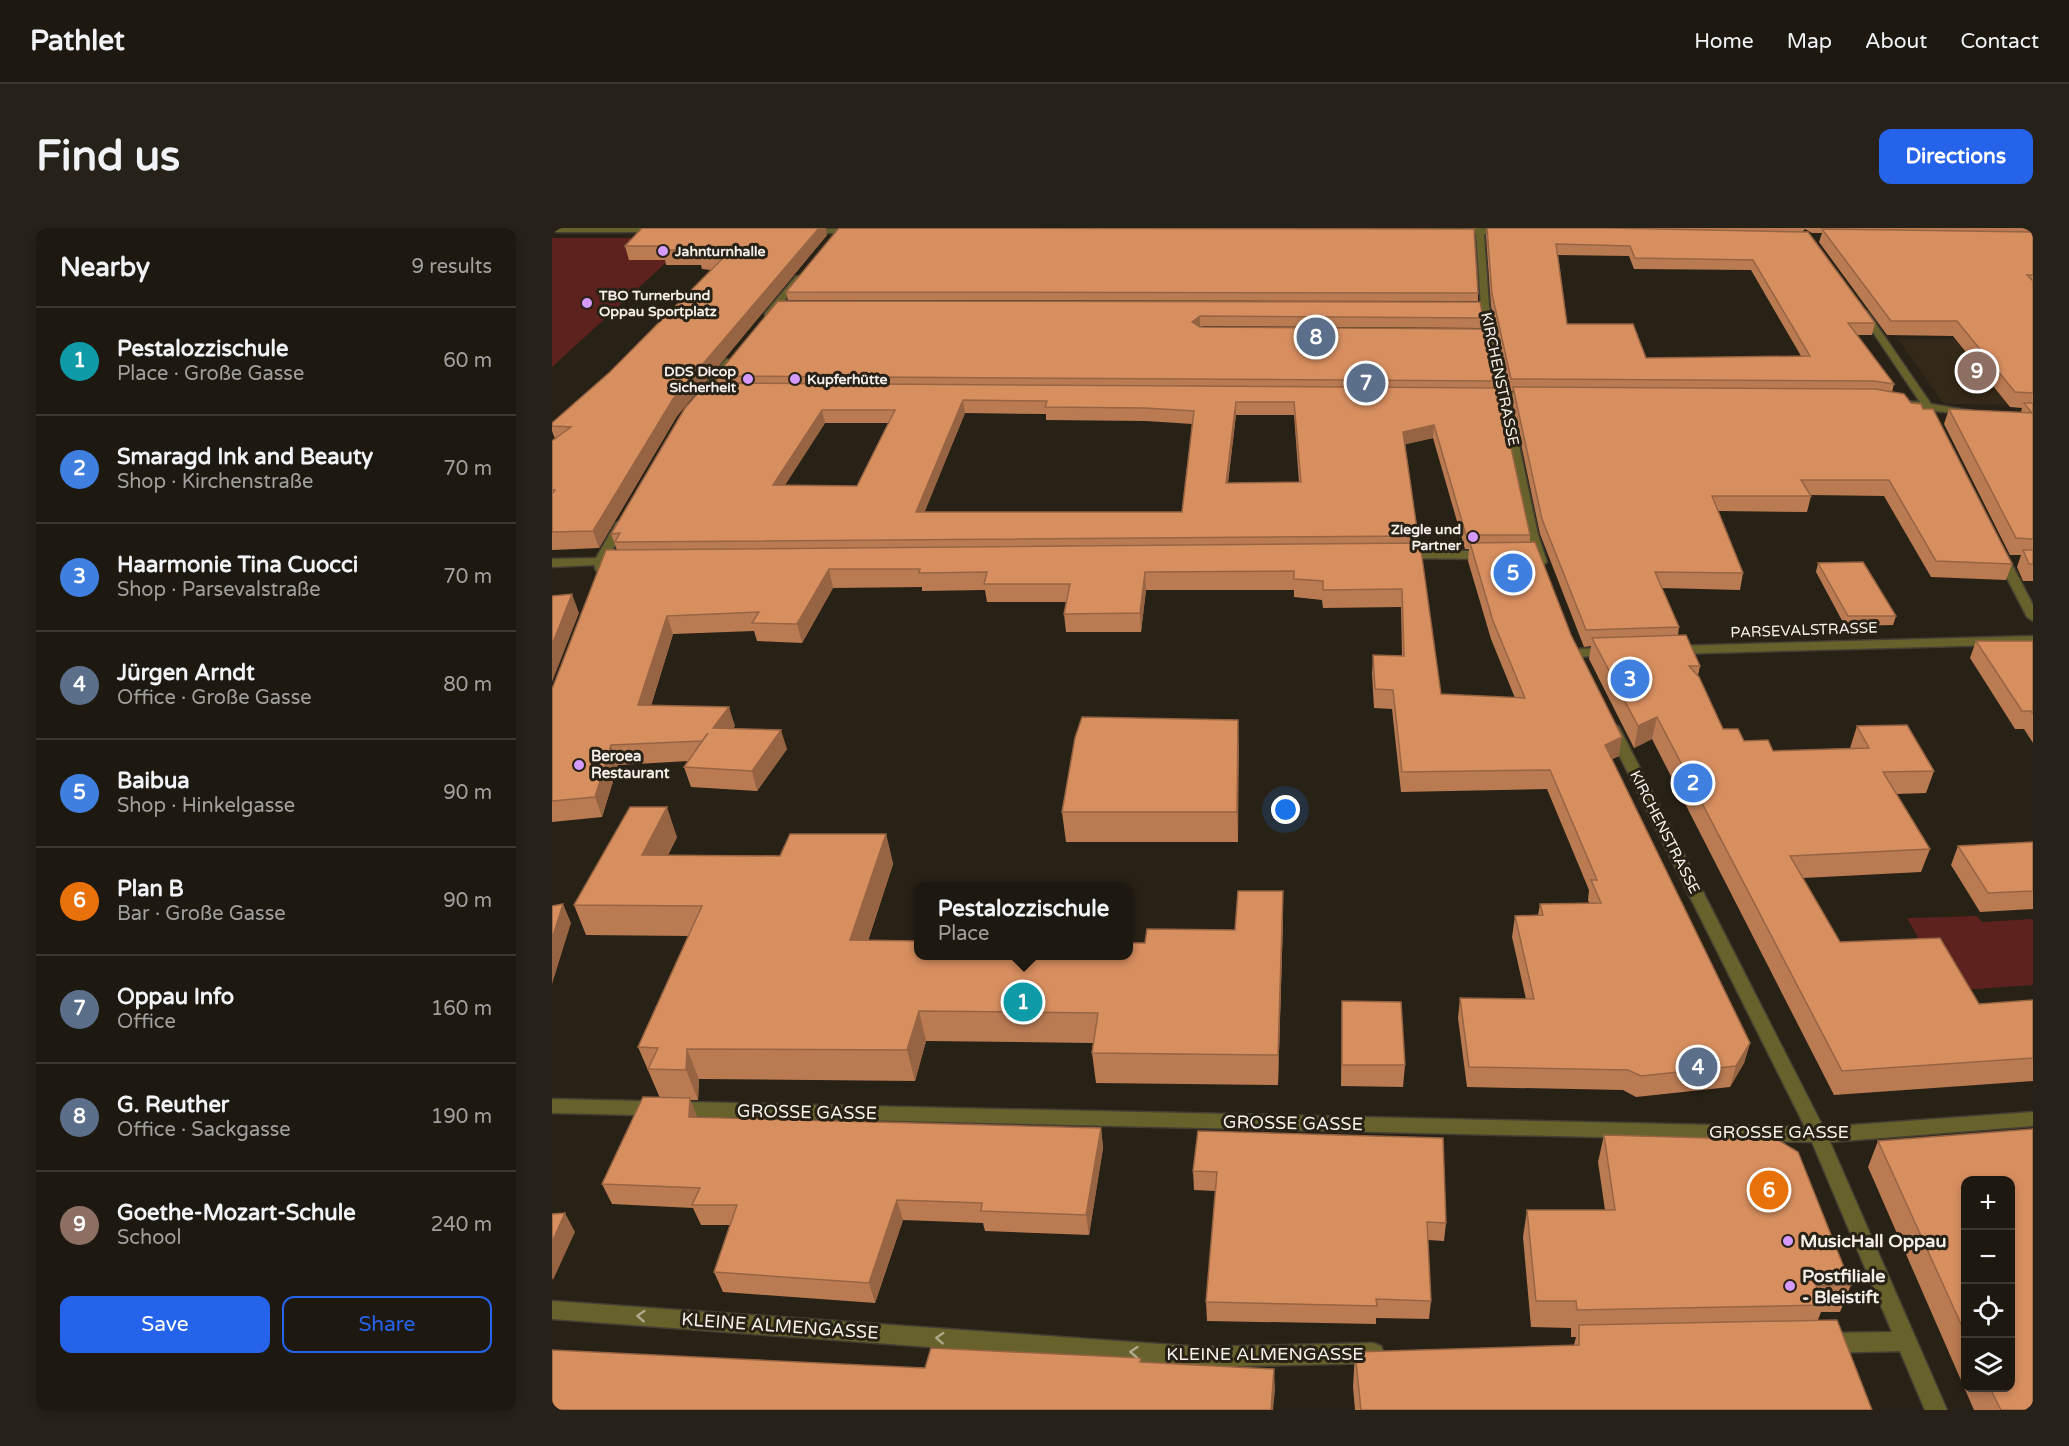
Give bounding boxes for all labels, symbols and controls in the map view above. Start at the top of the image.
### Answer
text: Pathlet [30,24,125,58]
text: Home [1694,29,1754,54]
text: Map [1787,29,1832,54]
text: About [1865,29,1927,54]
text: Contact [1960,29,2039,54]
button: Directions [1879,129,2033,184]
text: Find us [36,131,180,182]
place label: Jahnturnhalle [674,243,765,260]
marker: Jahnturnhalle [656,244,670,258]
text: Nearby [60,252,150,283]
text: 9 results [412,255,492,279]
place label: TBO Turnerbund Oppau Sportplatz [598,287,717,320]
marker: TBO Turnerbund Oppau Sportplatz [580,296,594,310]
street label: KIRCHENSTRASSE [1477,311,1523,447]
pin: 8 [1296,314,1335,360]
text: Pestalozzischule [117,336,288,362]
pin: 9 [1958,348,1996,394]
text: 1 [73,349,86,373]
text: 60 m [443,349,492,373]
pin: 7 [1346,360,1386,406]
text: Place · Große Gasse [117,362,304,386]
place label: DDS Dicop Sicherheit [664,363,737,396]
place label: Kupferhütte [807,371,887,388]
marker: DDS Dicop Sicherheit [741,372,755,386]
marker: Kupferhütte [788,372,802,386]
text: Smaragd Ink and Beauty [117,444,373,470]
text: 2 [73,457,86,481]
text: 70 m [443,457,492,481]
text: Shop · Kirchenstraße [117,470,313,494]
place label: Ziegle und Partner [1391,521,1462,554]
marker: Ziegle und Partner [1466,530,1480,544]
pin: 5 [1494,550,1532,596]
text: Haarmonie Tina Cuocci [117,552,358,578]
text: 3 [73,565,86,589]
text: 70 m [443,565,492,589]
text: Shop · Parsevalstraße [117,578,321,602]
street label: PARSEVALSTRASSE [1730,618,1878,642]
pin: 3 [1610,656,1650,702]
text: Jürgen Arndt [117,660,255,686]
text: 4 [73,673,86,697]
text: 80 m [443,673,492,697]
text: Office · Große Gasse [117,686,312,710]
place label: Beroea Restaurant [591,747,670,782]
marker: Beroea Restaurant [572,758,586,772]
pin: 2 [1674,760,1712,806]
street label: KIRCHENSTRASSE [1626,767,1704,897]
text: Baibua [117,768,190,794]
text: 5 [73,781,86,805]
text: 90 m [443,781,492,805]
text: Shop · Hinkelgasse [117,794,295,818]
your location [1271,795,1300,824]
text: Plan B [117,876,184,902]
popup [914,882,1133,960]
text: 6 [73,889,86,913]
text: 90 m [443,889,492,913]
text: Pestalozzischule [938,896,1109,922]
text: Bar · Große Gasse [117,902,286,926]
text: Place [938,922,989,946]
pin: 1 [1004,980,1042,1024]
text: Oppau Info [117,984,234,1010]
text: 7 [73,997,86,1021]
text: 160 m [431,997,492,1021]
text: Office [117,1010,176,1034]
pin: 4 [1678,1044,1718,1090]
text: G. Reuther [117,1092,229,1118]
street label: GROSSE GASSE [737,1100,877,1124]
text: 8 [73,1105,86,1129]
text: 190 m [431,1105,492,1129]
street label: GROSSE GASSE [1223,1111,1363,1135]
text: Office · Sackgasse [117,1118,291,1142]
street label: GROSSE GASSE [1709,1121,1849,1143]
pin: 6 [1750,1168,1788,1212]
map controls [1961,1176,2015,1392]
button: + [1961,1176,2015,1230]
text: Goethe-Mozart-Schule [117,1200,356,1226]
text: 9 [73,1213,86,1237]
text: 240 m [431,1213,492,1237]
text: School [117,1226,181,1250]
place label: MusicHall Oppau [1800,1230,1946,1252]
button: − [1961,1230,2015,1284]
marker: MusicHall Oppau [1781,1234,1795,1248]
place label: Postfiliale - Bleistift [1802,1265,1885,1308]
marker: Postfiliale - Bleistift [1783,1279,1797,1293]
button: locate [1961,1284,2015,1338]
button: Save [60,1296,270,1353]
button: Share [282,1296,492,1353]
street label: KLEINE ALMENGASSE [681,1308,879,1344]
one-way arrow [636,1310,645,1323]
one-way arrow [935,1332,945,1345]
button: layers [1961,1338,2015,1392]
street label: KLEINE ALMENGASSE [1166,1343,1364,1365]
one-way arrow [1130,1346,1139,1359]

